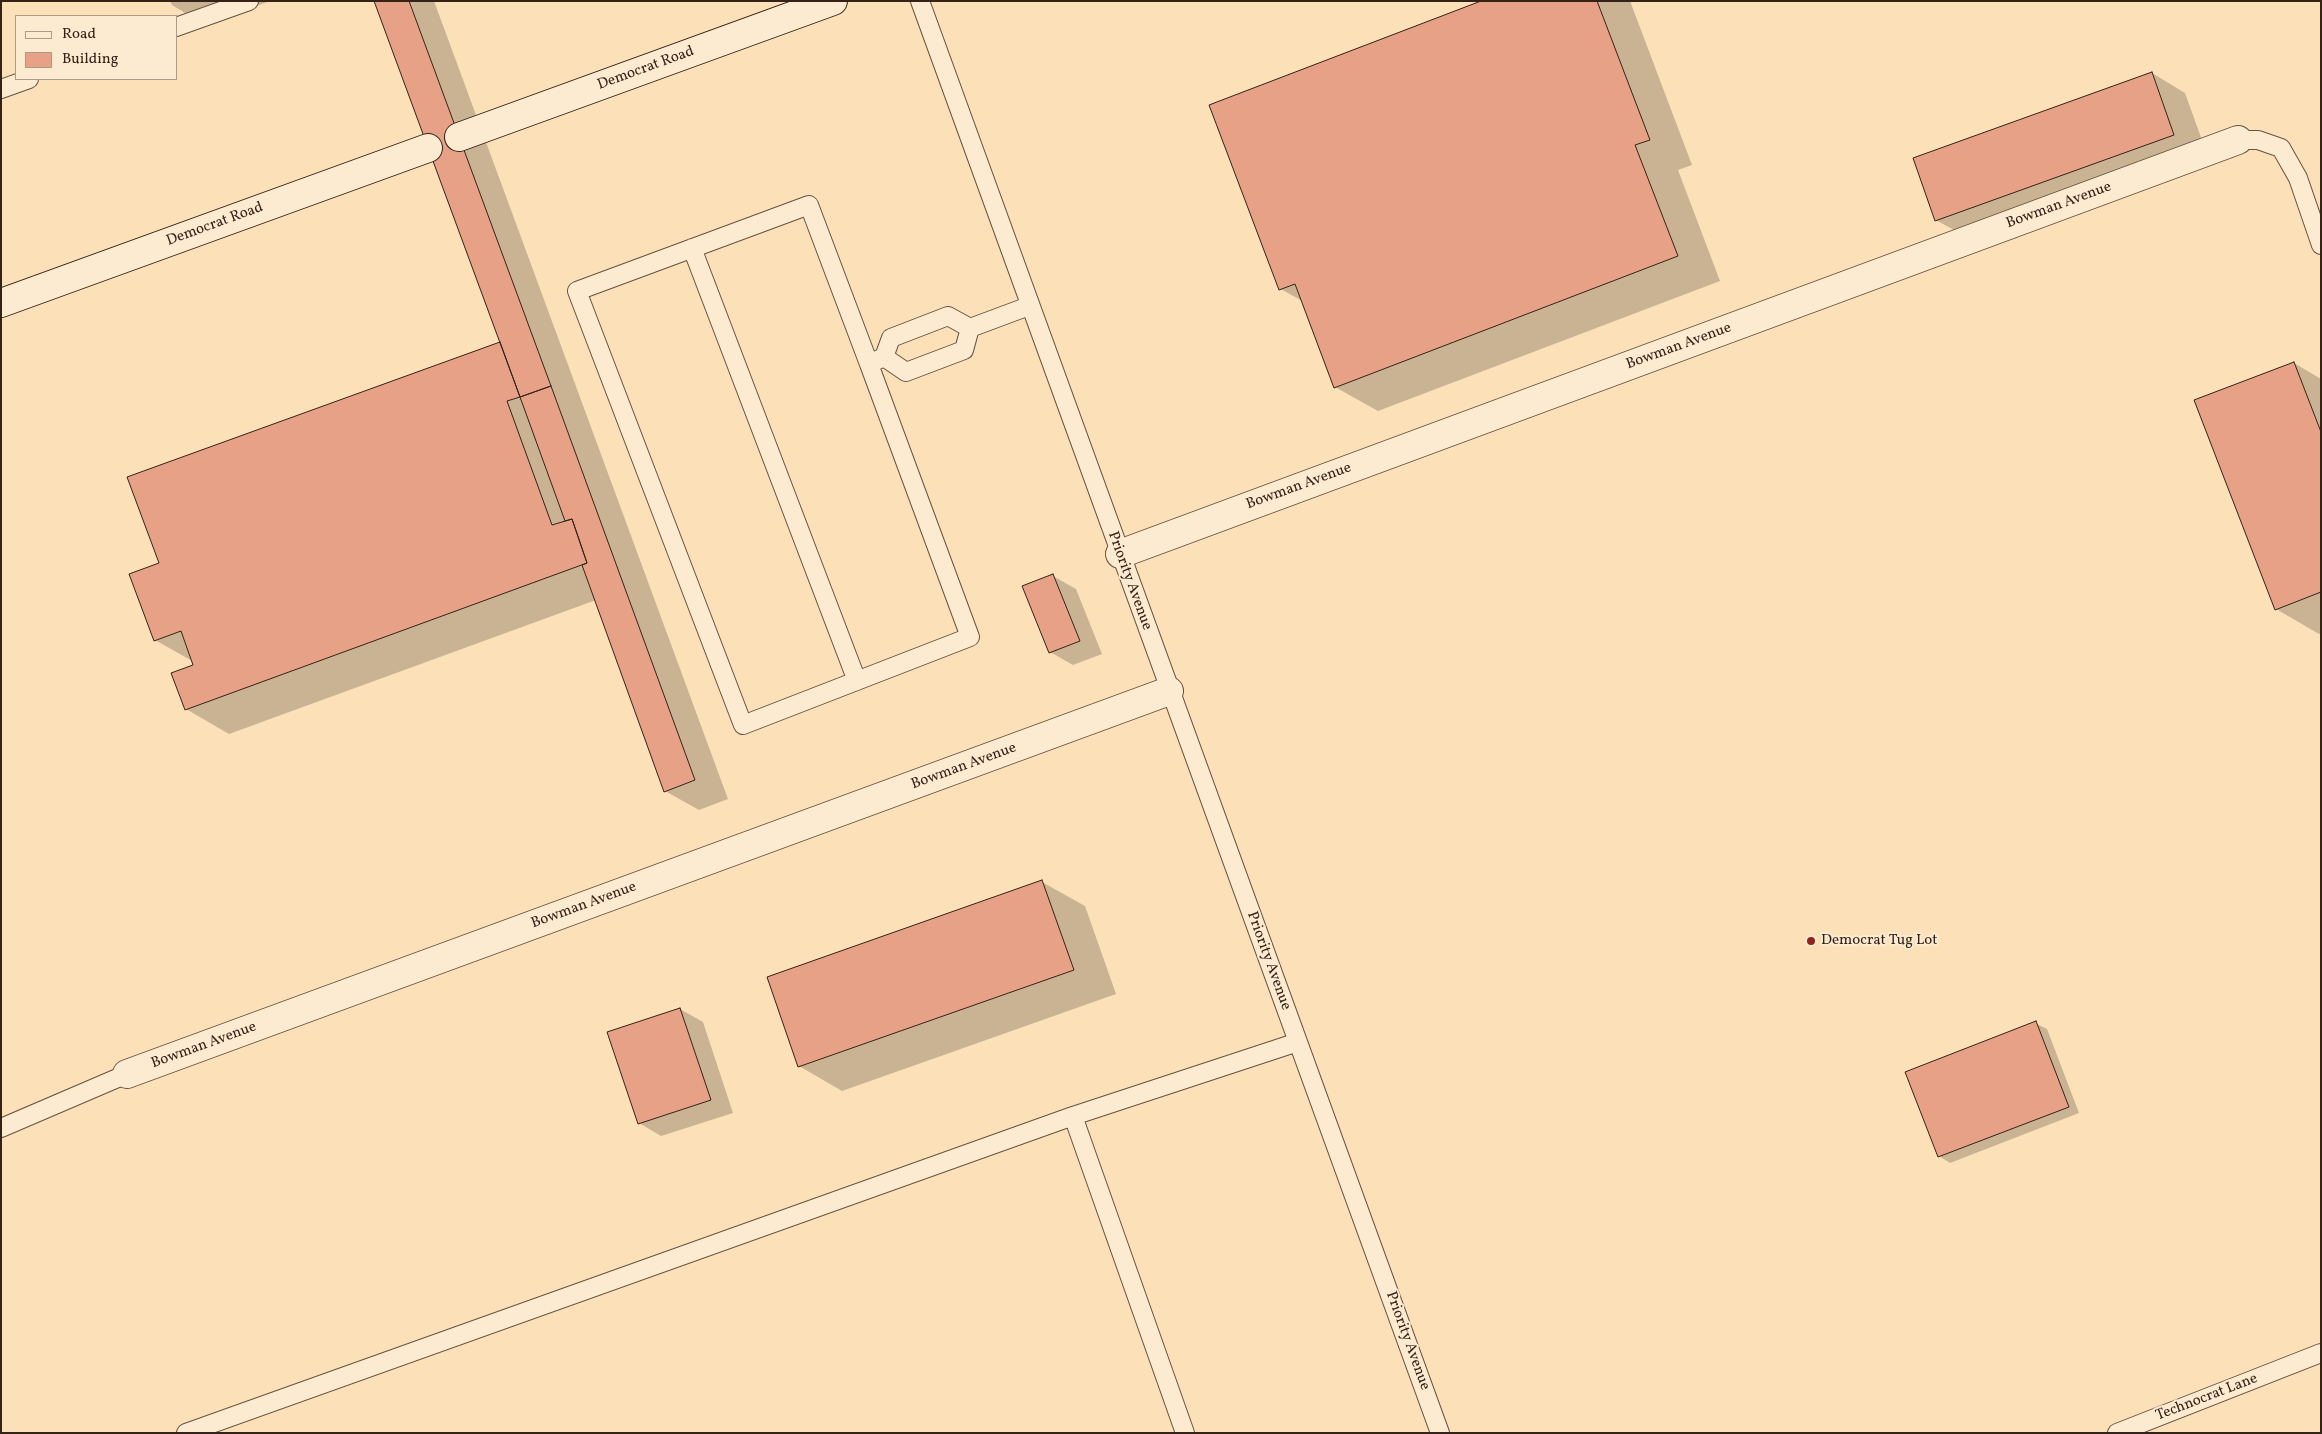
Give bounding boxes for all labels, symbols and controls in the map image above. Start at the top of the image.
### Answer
legend [15,15,178,80]
text: Road [62,24,96,45]
street label: Democrat Road [595,43,697,95]
text: Building [62,49,118,70]
street label: Bowman Avenue [2004,179,2114,233]
street label: Democrat Road [164,199,266,251]
street label: Bowman Avenue [1624,320,1734,374]
street label: Bowman Avenue [1244,460,1354,514]
street label: Priority Avenue [1103,529,1155,633]
street label: Bowman Avenue [909,740,1019,794]
street label: Bowman Avenue [529,879,639,933]
street label: Priority Avenue [1242,909,1294,1013]
place label: Democrat Tug Lot [1821,932,1938,950]
marker: Democrat Tug Lot [1805,935,1817,947]
street label: Bowman Avenue [149,1019,259,1073]
street label: Priority Avenue [1381,1289,1433,1393]
street label: Technocrat Lane [2154,1370,2260,1426]

